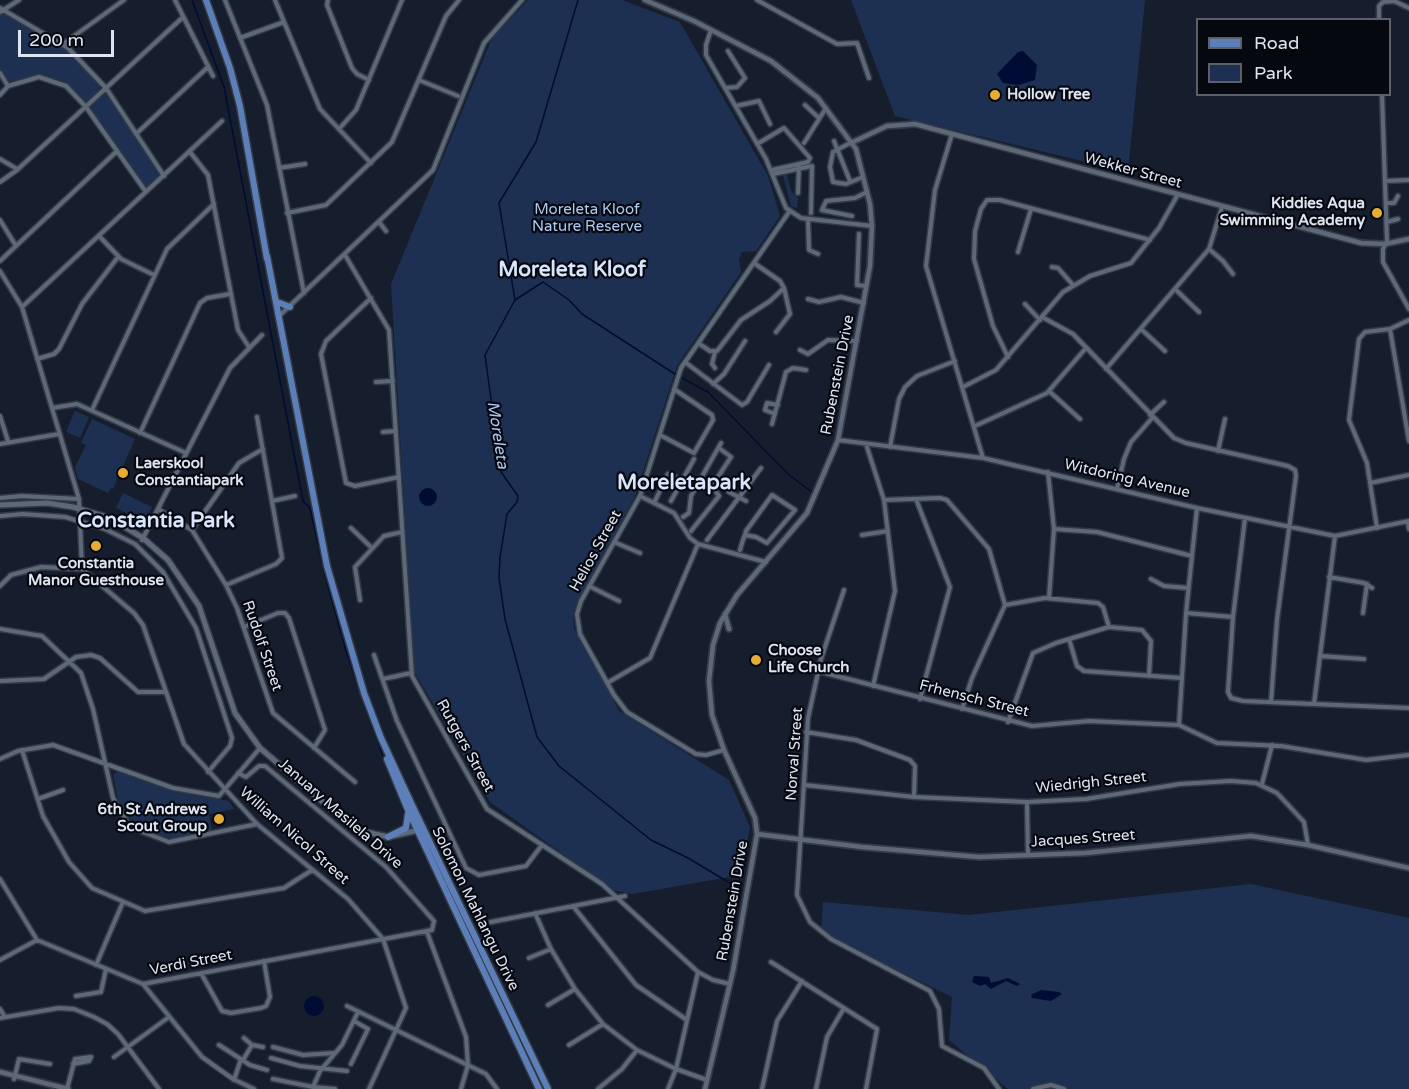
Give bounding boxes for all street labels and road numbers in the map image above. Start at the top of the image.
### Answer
street label: Wekker Street [1082,149,1184,193]
street label: Rubenstein Drive [818,313,858,437]
street label: Witdoring Avenue [1062,456,1192,502]
street label: Helios Street [566,507,626,595]
street label: Rudolf Street [238,598,286,694]
street label: Frhensch Street [917,677,1031,721]
street label: Rutgers Street [432,697,498,795]
street label: Norval Street [783,707,807,801]
street label: January Masilela Drive [274,755,406,873]
street label: Wiedrigh Street [1035,768,1147,798]
street label: William Nicol Street [236,784,352,888]
street label: Solomon Mahlangu Drive [427,824,523,994]
street label: Jacques Street [1030,826,1136,852]
street label: Rubenstein Drive [714,839,752,963]
street label: Verdi Street [148,946,234,980]

